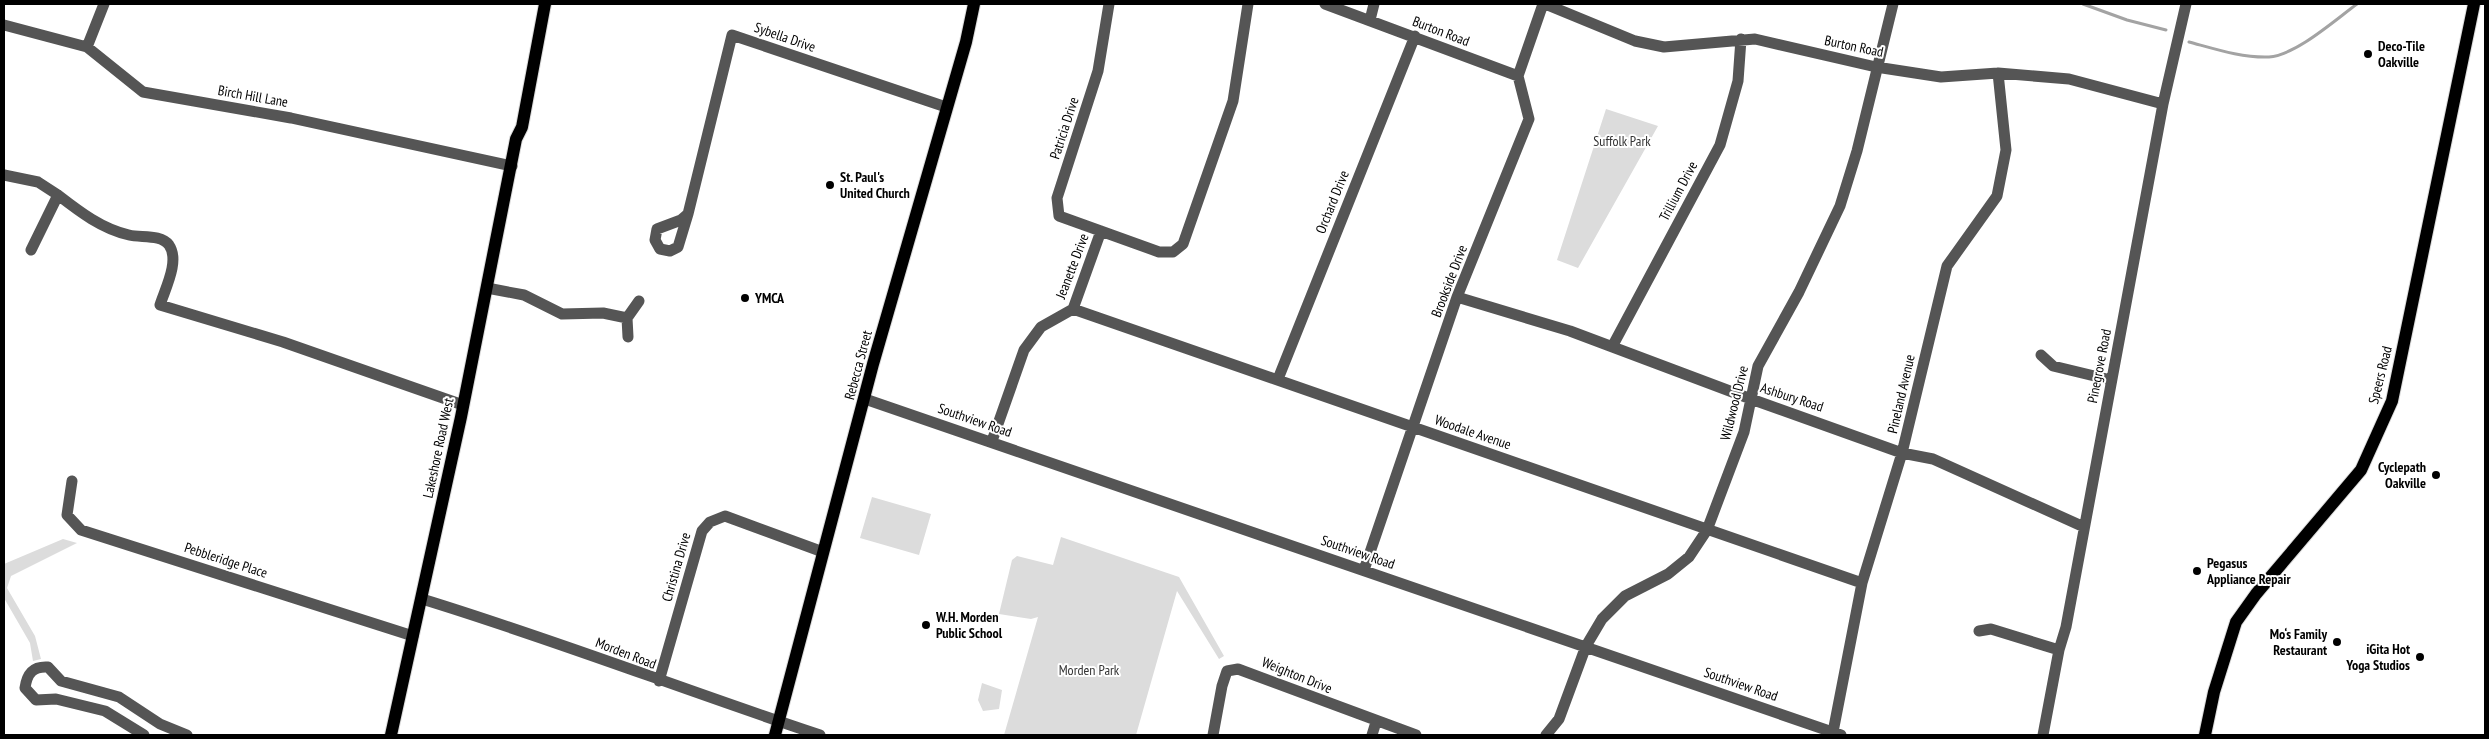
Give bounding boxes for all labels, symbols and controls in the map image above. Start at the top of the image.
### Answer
street label: Burton Road [1410,12,1472,50]
street label: Sybella Drive [752,18,818,56]
street label: Burton Road [1823,31,1885,61]
place label: Deco-Tile Oakville [2378,37,2425,71]
marker: Deco-Tile Oakville [2362,48,2374,60]
street label: Birch Hill Lane [217,81,290,111]
street label: Patricia Drive [1046,94,1083,161]
park label: Suffolk Park [1593,132,1651,150]
street label: Trillium Drive [1655,158,1701,224]
place label: St. Paul's United Church [840,168,910,202]
street label: Orchard Drive [1311,168,1353,236]
marker: St. Paul's United Church [824,179,836,191]
street label: Jeanette Drive [1051,231,1093,302]
street label: Brookside Drive [1427,242,1471,320]
place label: YMCA [754,289,785,307]
marker: YMCA [739,292,751,304]
street label: Pinegrove Road [2083,327,2115,405]
street label: Rebecca Street [840,328,876,402]
street label: Speers Road [2364,344,2396,406]
street label: Pineland Avenue [1883,353,1919,435]
street label: Wildwood Drive [1716,364,1752,442]
street label: Ashbury Road [1758,378,1826,416]
street label: Lakeshore Road West [419,396,457,500]
street label: Southview Road [936,399,1014,441]
street label: Woodale Avenue [1432,411,1514,454]
place label: Cyclepath Oakville [2378,458,2426,492]
marker: Cyclepath Oakville [2430,469,2442,481]
street label: Christina Drive [658,530,695,604]
street label: Southview Road [1319,531,1397,573]
street label: Pebbleridge Place [182,538,270,582]
place label: Pegasus Appliance Repair [2206,554,2291,588]
marker: Pegasus Appliance Repair [2191,565,2203,577]
place label: W.H. Morden Public School [935,608,1003,642]
marker: W.H. Morden Public School [920,619,932,631]
place label: Mo‘s Family Restaurant [2270,625,2327,659]
street label: Morden Road [593,633,659,673]
marker: Mo‘s Family Restaurant [2331,636,2343,648]
place label: iGita Hot Yoga Studios [2345,640,2410,674]
marker: iGita Hot Yoga Studios [2414,651,2426,663]
street label: Weighton Drive [1259,653,1335,697]
park label: Morden Park [1059,661,1120,679]
street label: Southview Road [1702,663,1780,705]

